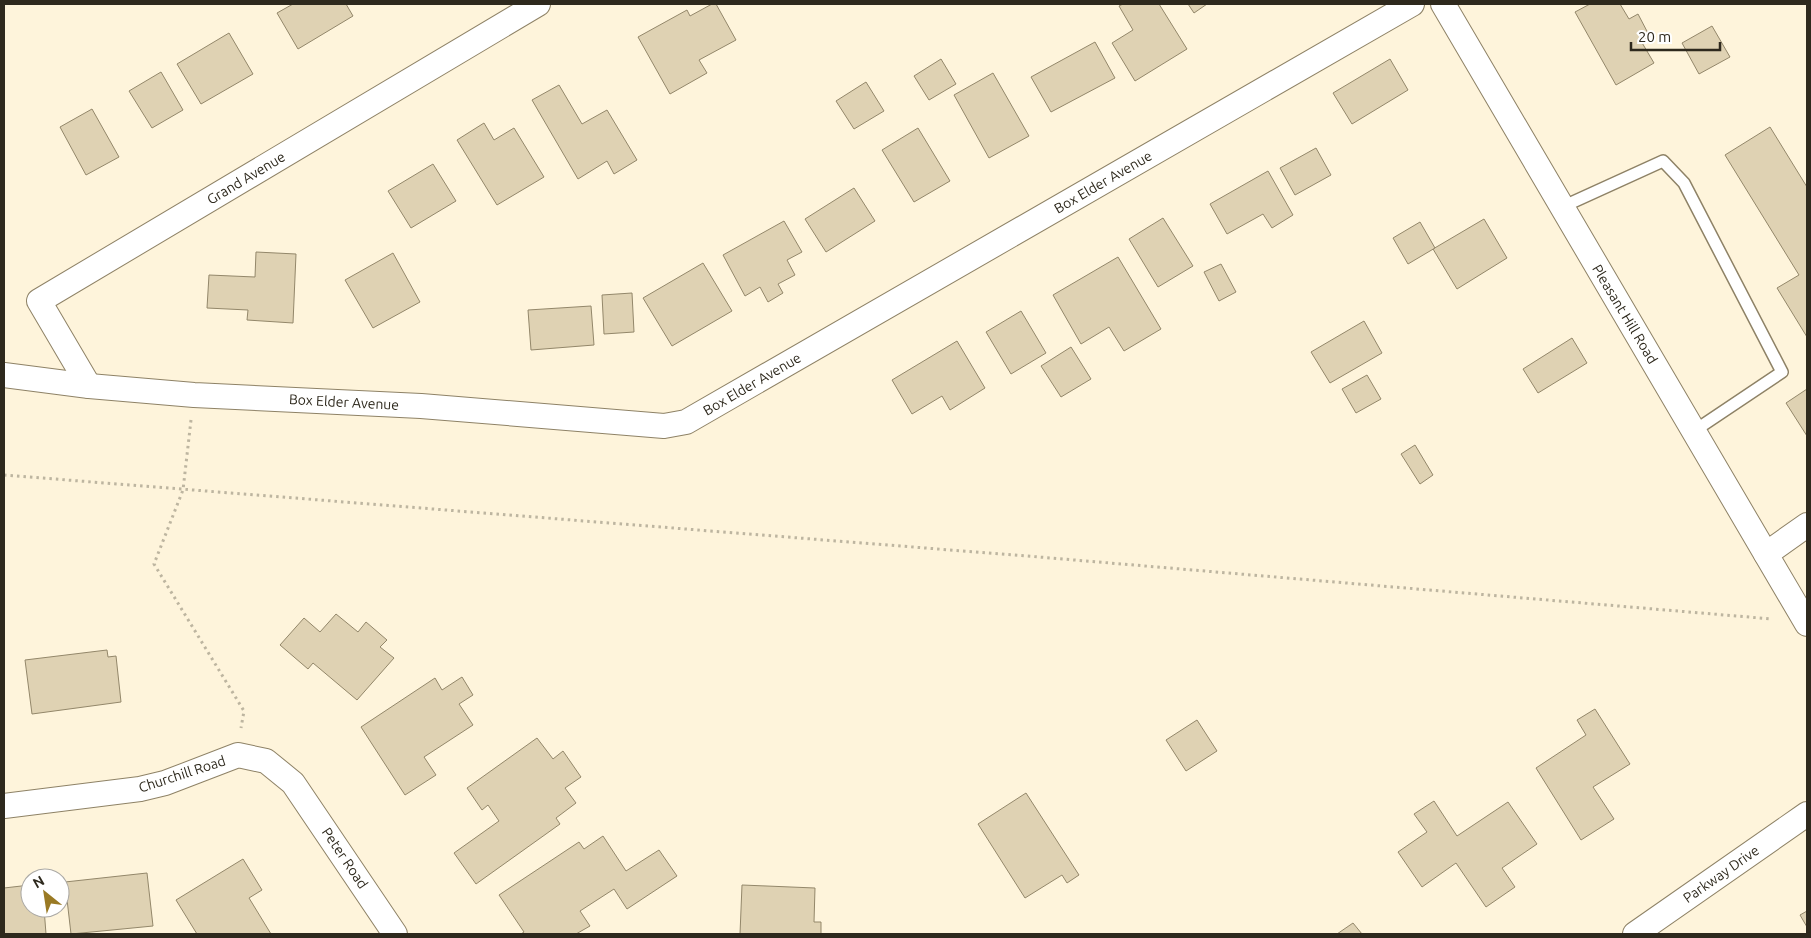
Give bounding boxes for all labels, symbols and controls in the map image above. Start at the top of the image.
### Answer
scale bar [1631,20,1720,52]
text: 20 m [1638,28,1671,45]
street label: Box Elder Avenue [1051,147,1155,217]
street label: Grand Avenue [204,148,288,208]
street label: Pleasant Hill Road [1589,261,1661,367]
street label: Box Elder Avenue [700,349,804,419]
street label: Box Elder Avenue [288,391,400,413]
street label: Churchill Road [136,752,228,796]
street label: Peter Road [319,825,371,891]
street label: Parkway Drive [1680,842,1762,906]
north arrow [20,868,70,918]
text: N [30,872,47,891]

